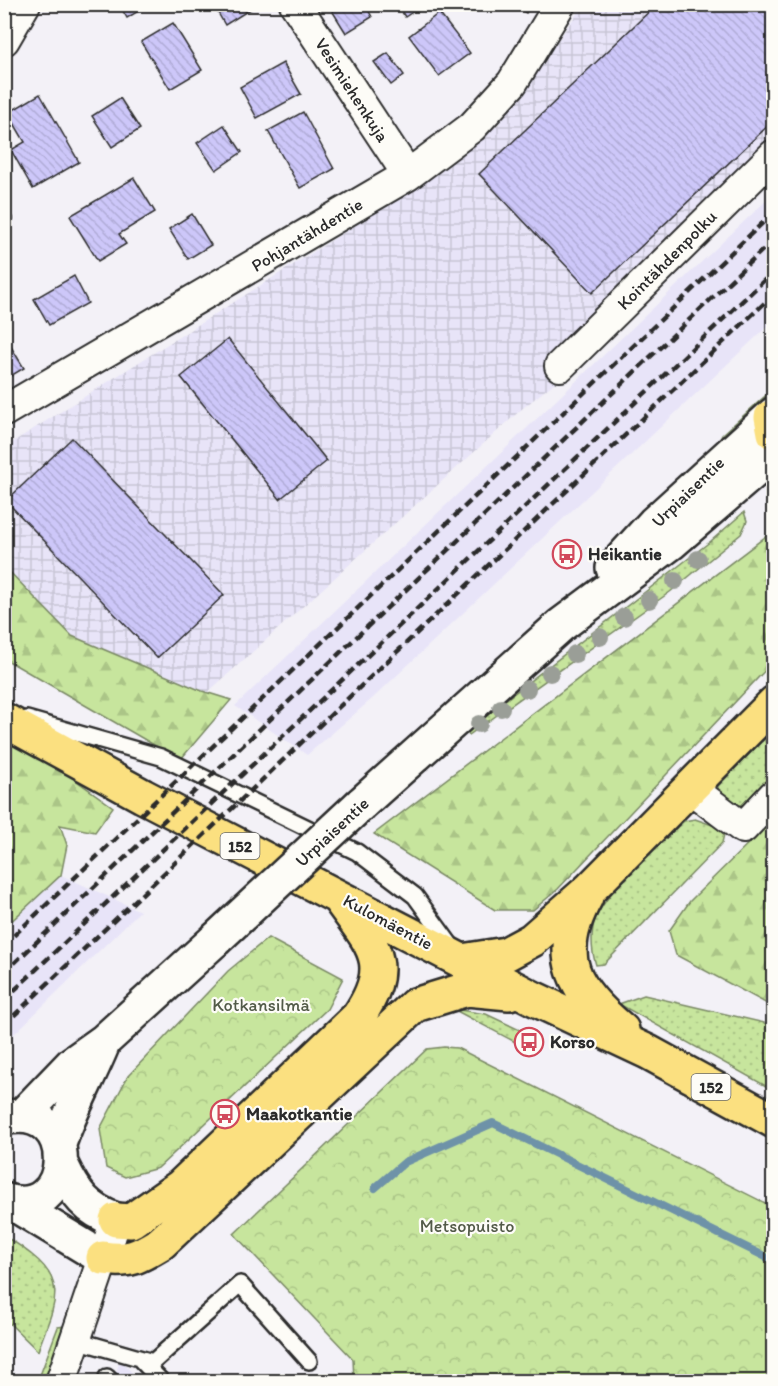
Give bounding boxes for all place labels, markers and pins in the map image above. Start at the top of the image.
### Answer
bus stop icon: Heikantie [551,538,583,570]
place label: Heikantie [588,543,662,565]
bus stop icon: Korso [513,1026,545,1058]
place label: Korso [550,1031,595,1053]
bus stop icon: Maakotkantie [209,1098,241,1130]
place label: Maakotkantie [246,1103,353,1125]

